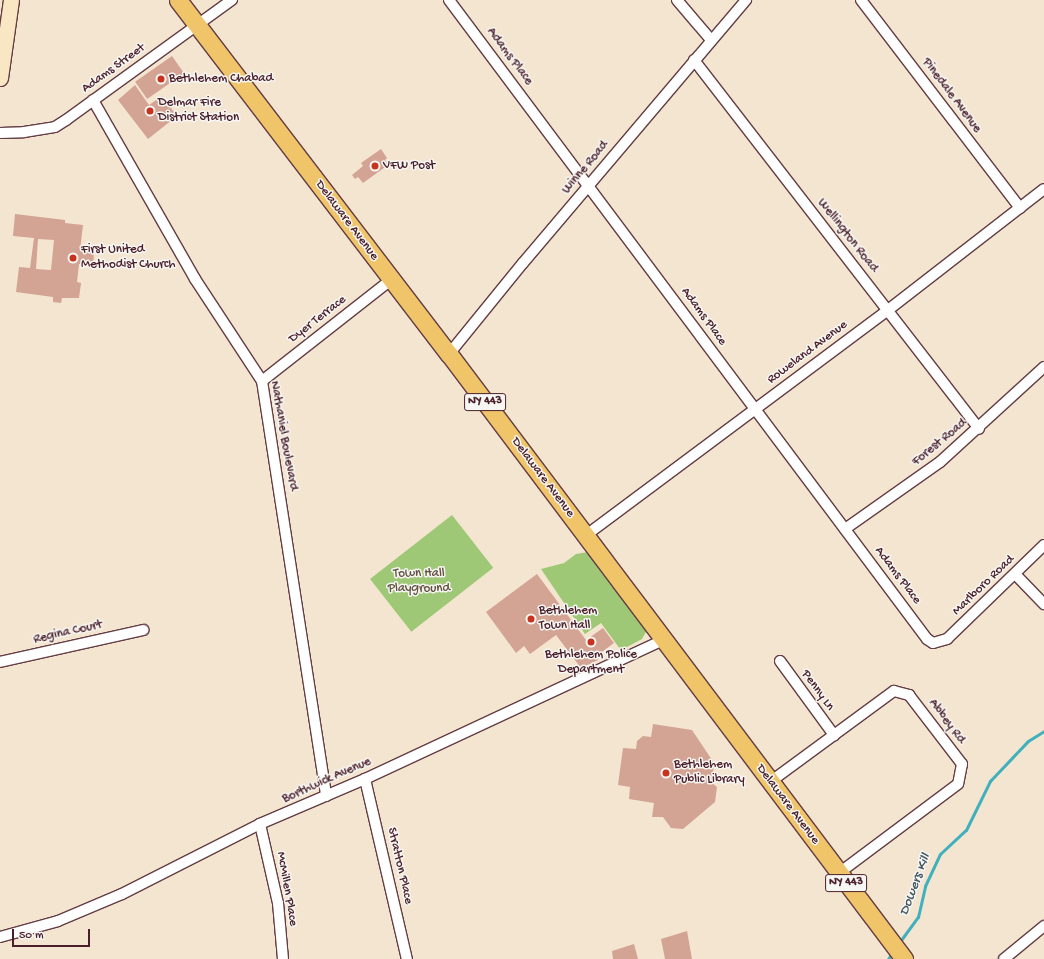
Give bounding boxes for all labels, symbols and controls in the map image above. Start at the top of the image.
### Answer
street label: Adams Place [482,25,536,89]
street label: Adams Street [79,41,149,97]
street label: Pinedale Avenue [918,56,984,136]
place label: Bethlehem Chabad [169,71,273,87]
marker: Bethlehem Chabad [156,74,166,84]
place label: Delmar Fire District Station [158,96,239,127]
marker: Delmar Fire District Station [145,106,155,116]
street label: Winne Road [559,138,613,198]
place label: VFW Post [383,158,435,174]
marker: VFW Post [370,161,380,171]
street label: Delaware Avenue [311,178,381,264]
street label: Wellington Road [813,196,881,276]
place label: First United Methodist Church [81,243,176,274]
marker: First United Methodist Church [68,253,78,263]
street label: Adams Place [677,285,729,349]
street label: Dyer Terrace [286,293,350,347]
street label: Roweland Avenue [765,318,851,388]
street label: Nathaniel Boulevard [266,380,300,492]
road number: NY 443 [464,392,506,412]
street label: Forest Road [909,416,971,470]
street label: Delaware Avenue [507,435,577,521]
street label: Adams Place [870,544,924,608]
street label: Marlboro Road [950,553,1018,619]
park label: Town Hall Playground [388,567,450,598]
place label: Bethlehem Town Hall [539,604,597,635]
marker: Bethlehem Town Hall [526,614,536,624]
street label: Regina Court [32,618,104,648]
marker: Bethlehem Police Department [586,637,596,647]
place label: Bethlehem Police Department [545,648,637,679]
street label: Penny Ln [797,668,837,714]
street label: Abbey Rd [924,697,968,747]
street label: Borthwick Avenue [280,754,374,808]
place label: Bethlehem Public Library [674,758,745,789]
street label: Delaware Avenue [752,762,822,848]
marker: Bethlehem Public Library [661,768,671,778]
street label: Stratton Place [383,826,415,906]
street label: McMillen Place [272,851,300,927]
water label: Dowers Kill [897,852,935,918]
road number: NY 443 [825,873,867,893]
scale bar [14,921,92,947]
text: 50 m [19,929,44,943]

